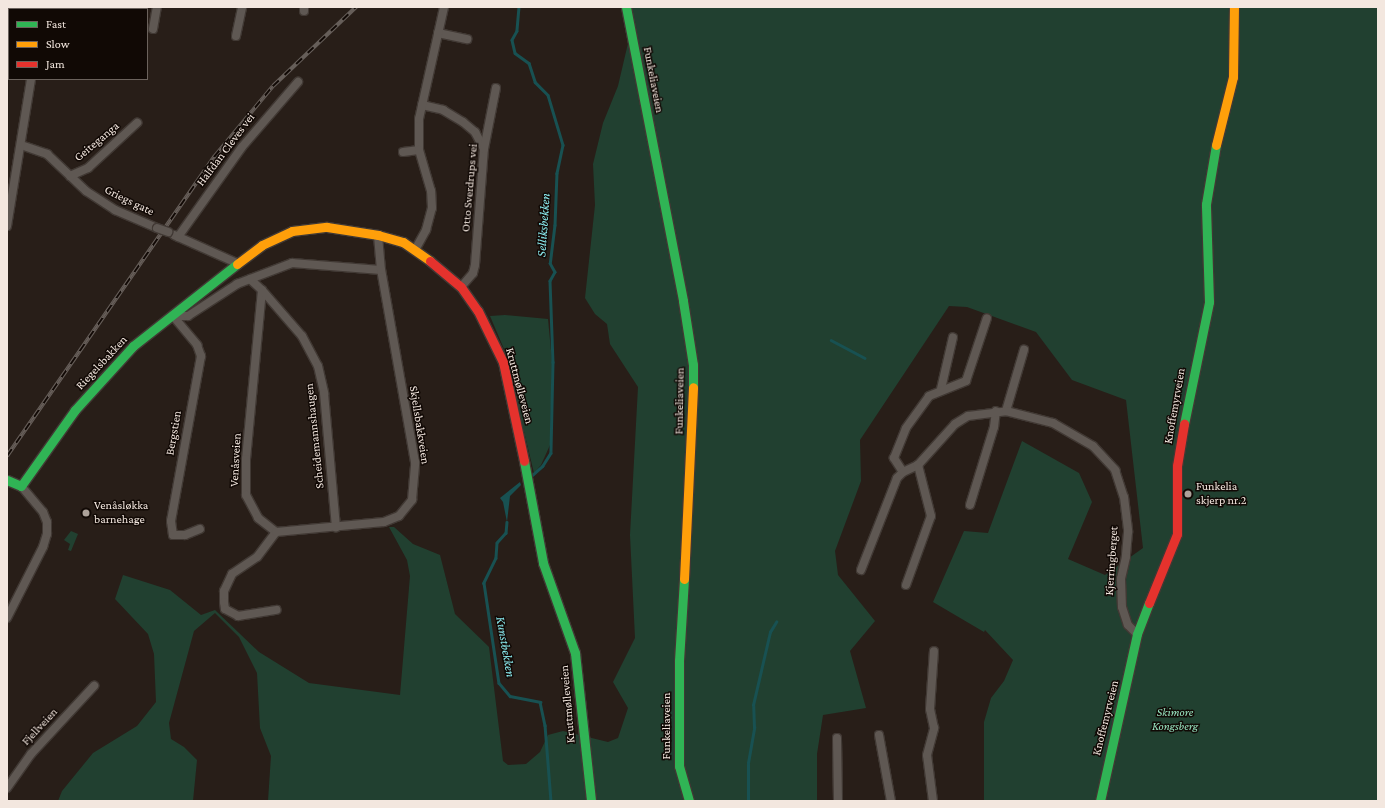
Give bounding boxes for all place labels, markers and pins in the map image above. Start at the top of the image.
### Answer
place label: Funkelia skjerp nr.2 [1196,480,1246,508]
marker: Funkelia skjerp nr.2 [1183,489,1193,499]
place label: Venåsløkka barnehage [94,499,148,527]
marker: Venåsløkka barnehage [81,508,91,518]

